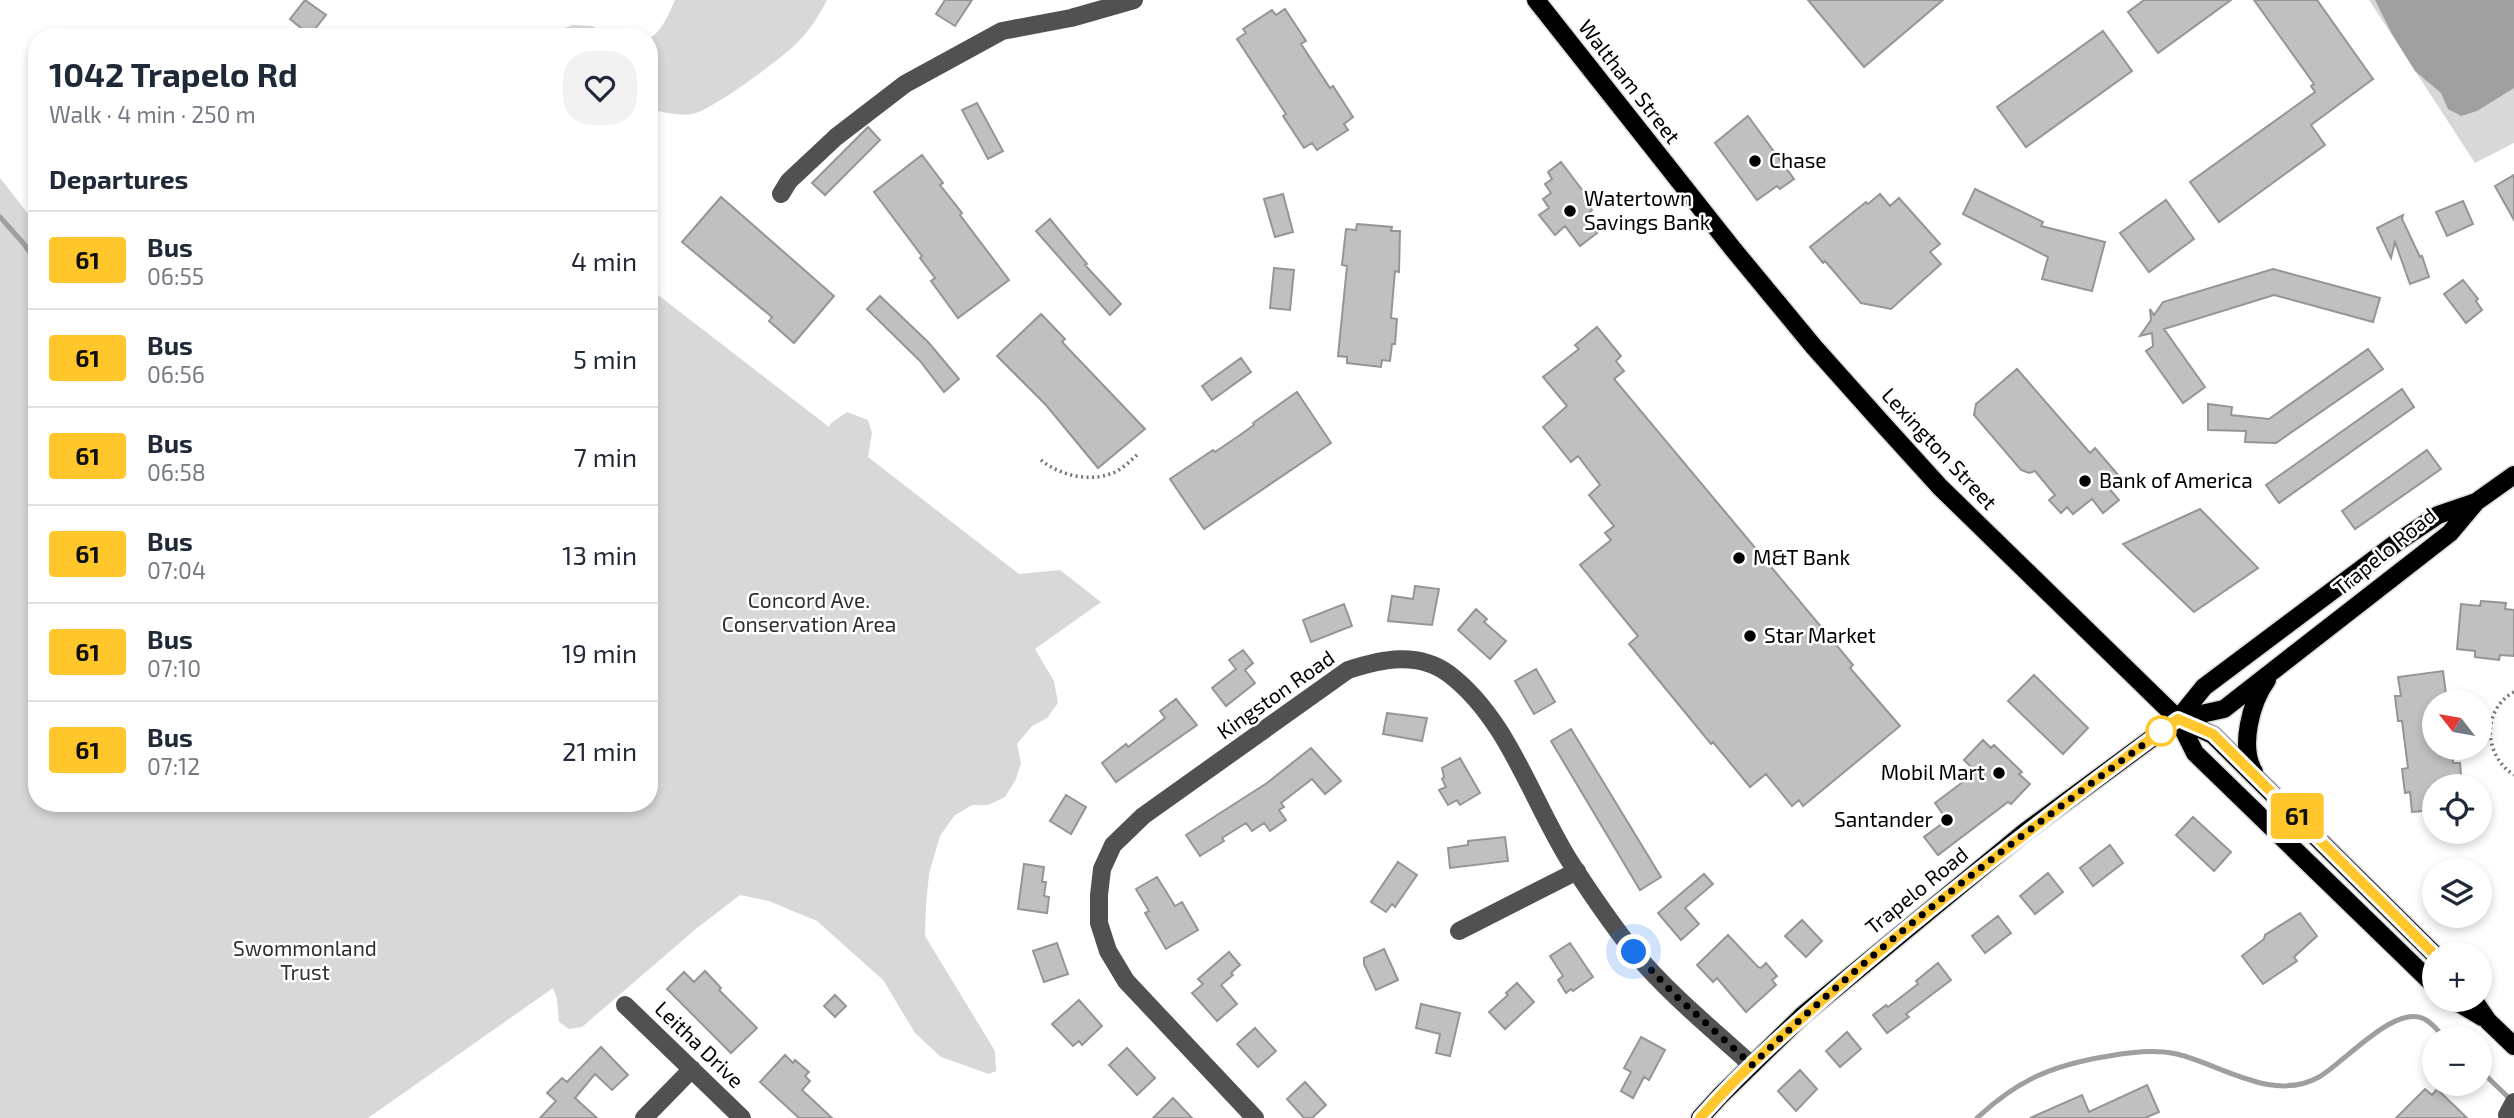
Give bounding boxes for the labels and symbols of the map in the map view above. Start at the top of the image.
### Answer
street label: Waltham Street [1574,14,1686,148]
place label: Chase [1769,147,1827,172]
marker: Chase [1747,153,1763,169]
place label: Watertown Savings Bank [1584,185,1711,234]
marker: Watertown Savings Bank [1562,203,1578,219]
street label: Lexington Street [1877,382,2003,514]
place label: Bank of America [2099,467,2253,492]
marker: Bank of America [2077,473,2093,489]
street label: Trapelo Road [2328,502,2440,600]
place label: M&T Bank [1753,544,1851,569]
marker: M&T Bank [1731,550,1747,566]
park label: Concord Ave. Conservation Area [722,587,896,636]
place label: Star Market [1764,622,1876,647]
marker: Star Market [1742,628,1758,644]
street label: Kingston Road [1212,644,1339,743]
north arrow [2422,690,2492,760]
unlabelled marker [2146,716,2176,746]
place label: Mobil Mart [1881,759,1985,784]
marker: Mobil Mart [1991,765,2007,781]
line badge: 61 [2266,793,2328,839]
place label: Santander [1834,806,1934,831]
marker: Santander [1939,812,1955,828]
street label: Trapelo Road [1860,841,1972,939]
your location [1616,934,1651,969]
park label: Swommonland Trust [233,935,377,984]
street label: Leitha Drive [651,996,750,1092]

